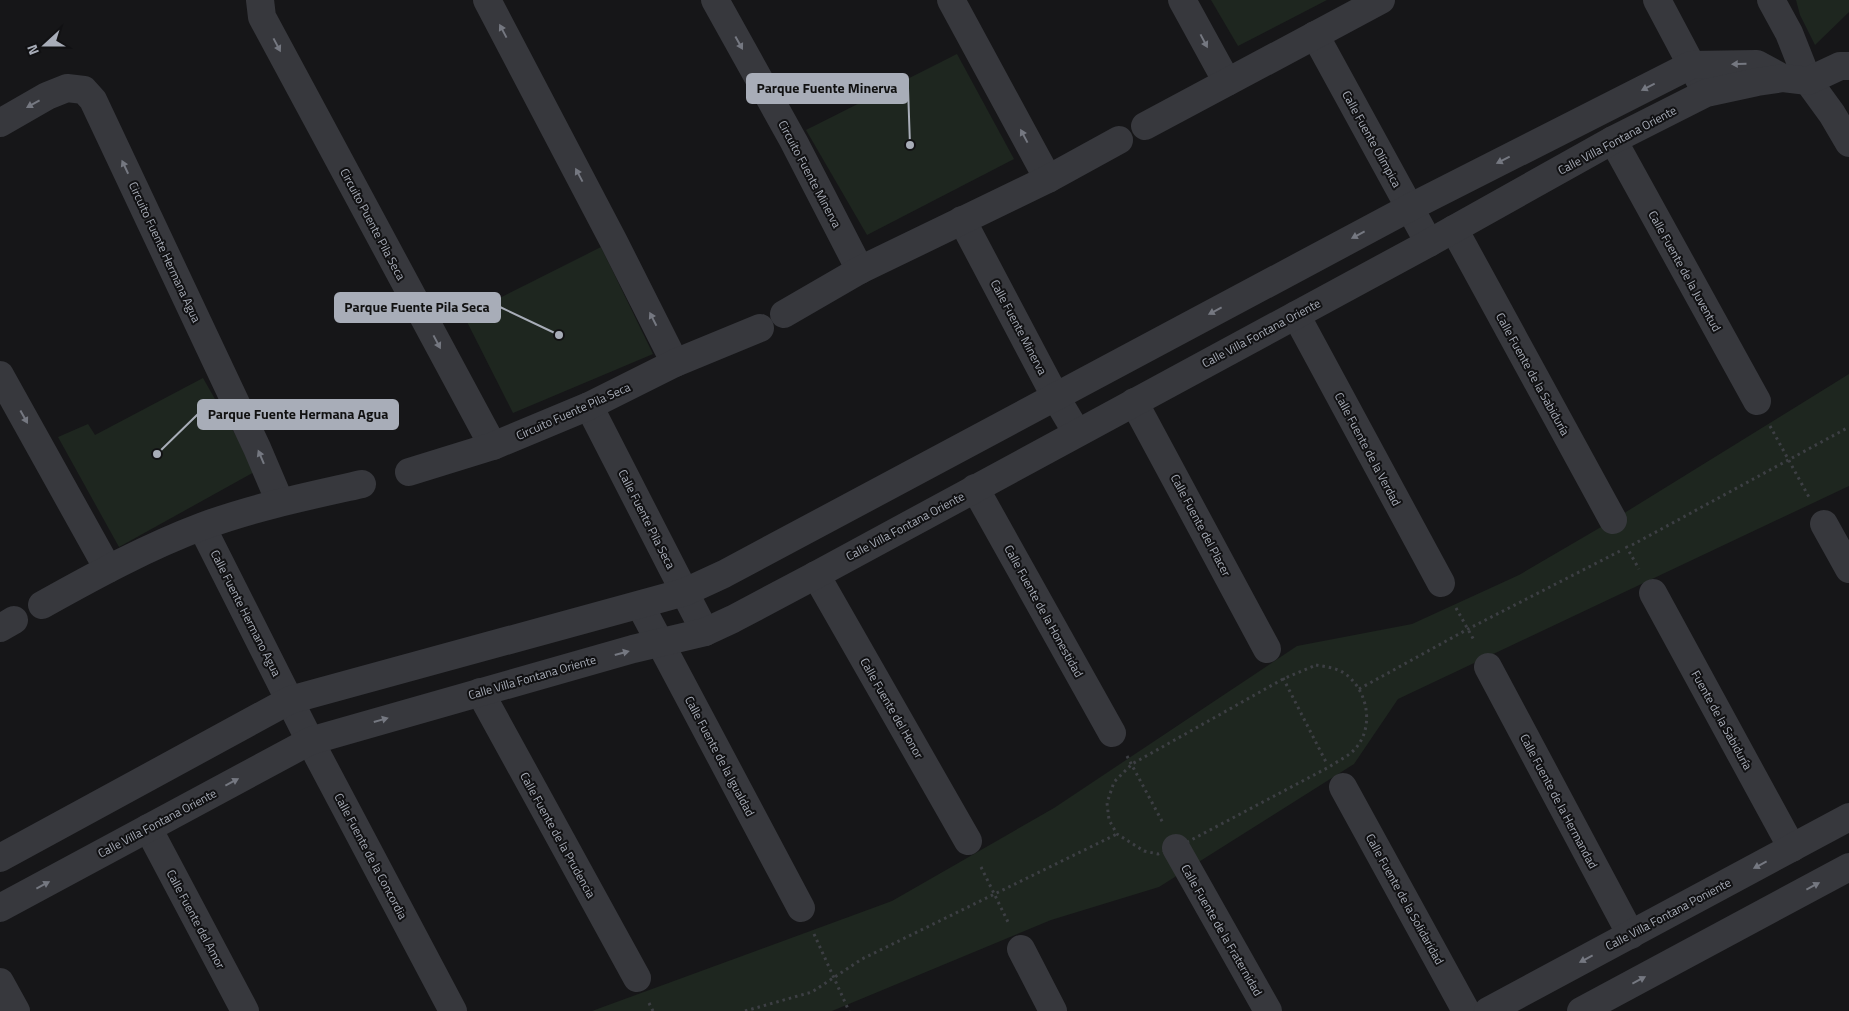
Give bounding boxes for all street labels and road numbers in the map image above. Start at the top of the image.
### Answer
street label: Calle Fuente Olímpica [1337,87,1407,191]
street label: Calle Villa Fontana Oriente [1554,101,1680,179]
street label: Circuito Fuente Minerva [774,117,846,231]
street label: Circuito Puente Pila Seca [335,165,411,283]
street label: Circuito Fuente Hermana Agua [124,178,206,326]
street label: Calle Fuente de la Juventud [1644,207,1726,335]
street label: Calle Fuente Minerva [986,276,1052,378]
street label: Calle Villa Fontana Oriente [1198,294,1324,372]
street label: Calle Fuente de la Sabiduría [1491,309,1575,439]
street label: Circuito Fuente Pila Seca [513,377,633,445]
street label: Calle Fuente de la Verdad [1330,389,1406,509]
street label: Calle Fuente Pila Seca [614,466,680,572]
street label: Calle Fuente del Placer [1166,470,1236,580]
street label: Calle Villa Fontana Oriente [842,487,968,565]
street label: Calle Fuente de la Honestidad [1000,541,1088,681]
street label: Calle Fuente Hermano Agua [206,546,286,680]
street label: Calle Villa Fontana Oriente [466,650,598,704]
street label: Calle Fuente del Honor [855,654,929,762]
street label: Fuente de la Sabiduría [1687,667,1757,773]
street label: Calle Fuente de la Igualdad [680,692,760,820]
street label: Calle Fuente de la Hermandad [1515,730,1603,872]
street label: Calle Fuente de la Prudencia [515,769,601,901]
street label: Calle Villa Fontana Oriente [94,784,220,862]
street label: Calle Fuente de la Concordia [330,789,412,923]
street label: Calle Fuente de la Solidaridad [1361,830,1449,968]
street label: Calle Fuente de la Fraternidad [1176,860,1268,1000]
street label: Calle Fuente del Amor [162,866,230,972]
street label: Calle Villa Fontana Poniente [1602,873,1734,955]

